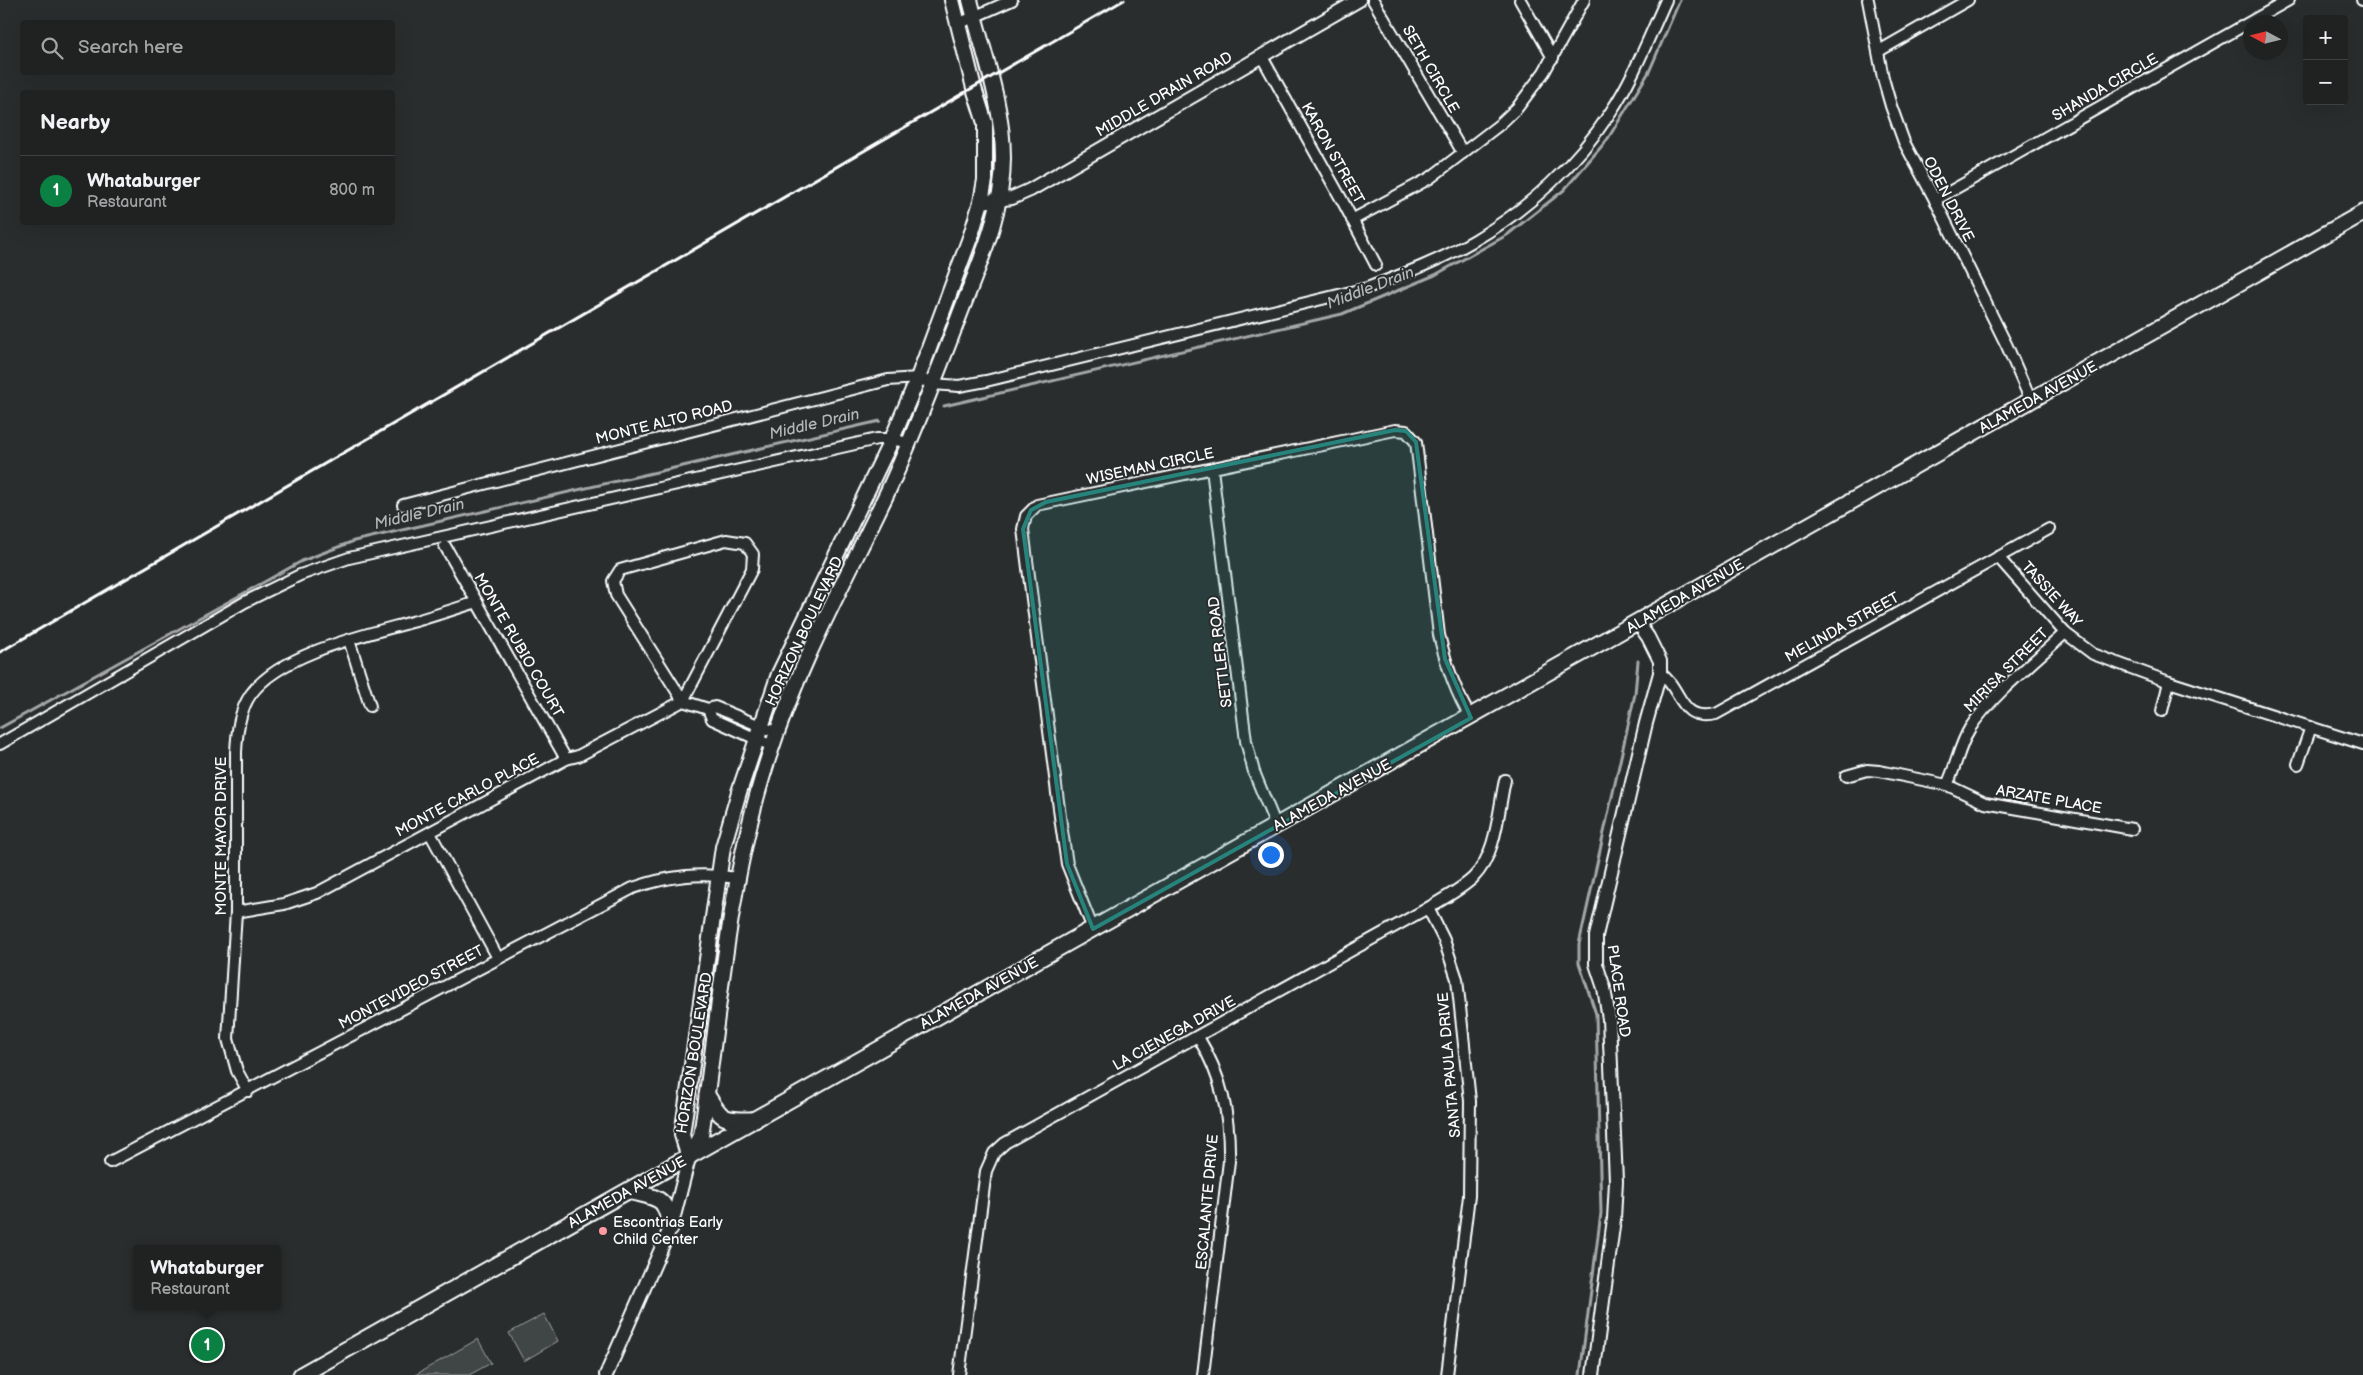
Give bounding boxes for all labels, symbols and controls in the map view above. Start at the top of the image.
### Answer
north arrow [2243,15,2288,60]
map controls [2303,15,2348,105]
button: + [2303,15,2348,60]
search box [20,20,395,75]
street label: SETH CIRCLE [1398,22,1463,117]
icon: search [38,34,66,62]
text: Search here [78,36,183,59]
street label: MIDDLE DRAIN ROAD [1093,48,1236,141]
street label: SHANDA CIRCLE [2049,49,2162,125]
button: − [2303,60,2348,105]
street label: KARON STREET [1297,99,1368,207]
text: Nearby [40,110,110,135]
street label: ODEN DRIVE [1919,153,1978,245]
text: Whataburger [87,170,200,193]
text: 1 [53,181,59,200]
text: 800 m [329,181,375,200]
text: Restaurant [87,193,167,212]
water label: Middle Drain [1324,263,1417,314]
street label: ALAMEDA AVENUE [1976,357,2101,438]
street label: MONTE ALTO ROAD [594,396,735,449]
water label: Middle Drain [767,405,861,444]
street label: WISEMAN CIRCLE [1085,444,1216,489]
water label: Middle Drain [372,495,466,534]
street label: HORIZON BOULEVARD [761,553,848,709]
street label: ALAMEDA AVENUE [1623,555,1748,638]
street label: TASSIE WAY [2017,558,2086,631]
street label: MONTE RUBIO COURT [469,570,568,721]
street label: MELINDA STREET [1782,588,1903,667]
street label: SETTLER ROAD [1204,595,1237,709]
street label: MIRISA STREET [1960,624,2053,717]
street label: MONTE CARLO PLACE [392,749,542,841]
street label: ALAMEDA AVENUE [1270,755,1395,836]
street label: MONTE MAYOR DRIVE [212,756,231,915]
street label: ARZATE PLACE [1995,781,2103,818]
your location [1258,842,1284,868]
street label: MONTEVIDEO STREET [335,941,487,1034]
street label: PLACE ROAD [1603,944,1634,1039]
street label: ALAMEDA AVENUE [917,953,1042,1034]
street label: HORIZON BOULEVARD [672,971,717,1135]
street label: SANTA PAULA DRIVE [1434,991,1465,1138]
street label: LA CIENEGA DRIVE [1109,992,1239,1075]
street label: ESCALANTE DRIVE [1192,1133,1223,1271]
street label: ALAMEDA AVENUE [565,1152,690,1233]
place label: Escontrias Early Child Center [613,1213,723,1249]
marker: Escontrias Early Child Center [597,1225,609,1237]
popup [133,1245,281,1310]
text: Whataburger [150,1257,264,1280]
text: Restaurant [150,1280,230,1299]
pin: 1 [191,1326,223,1364]

